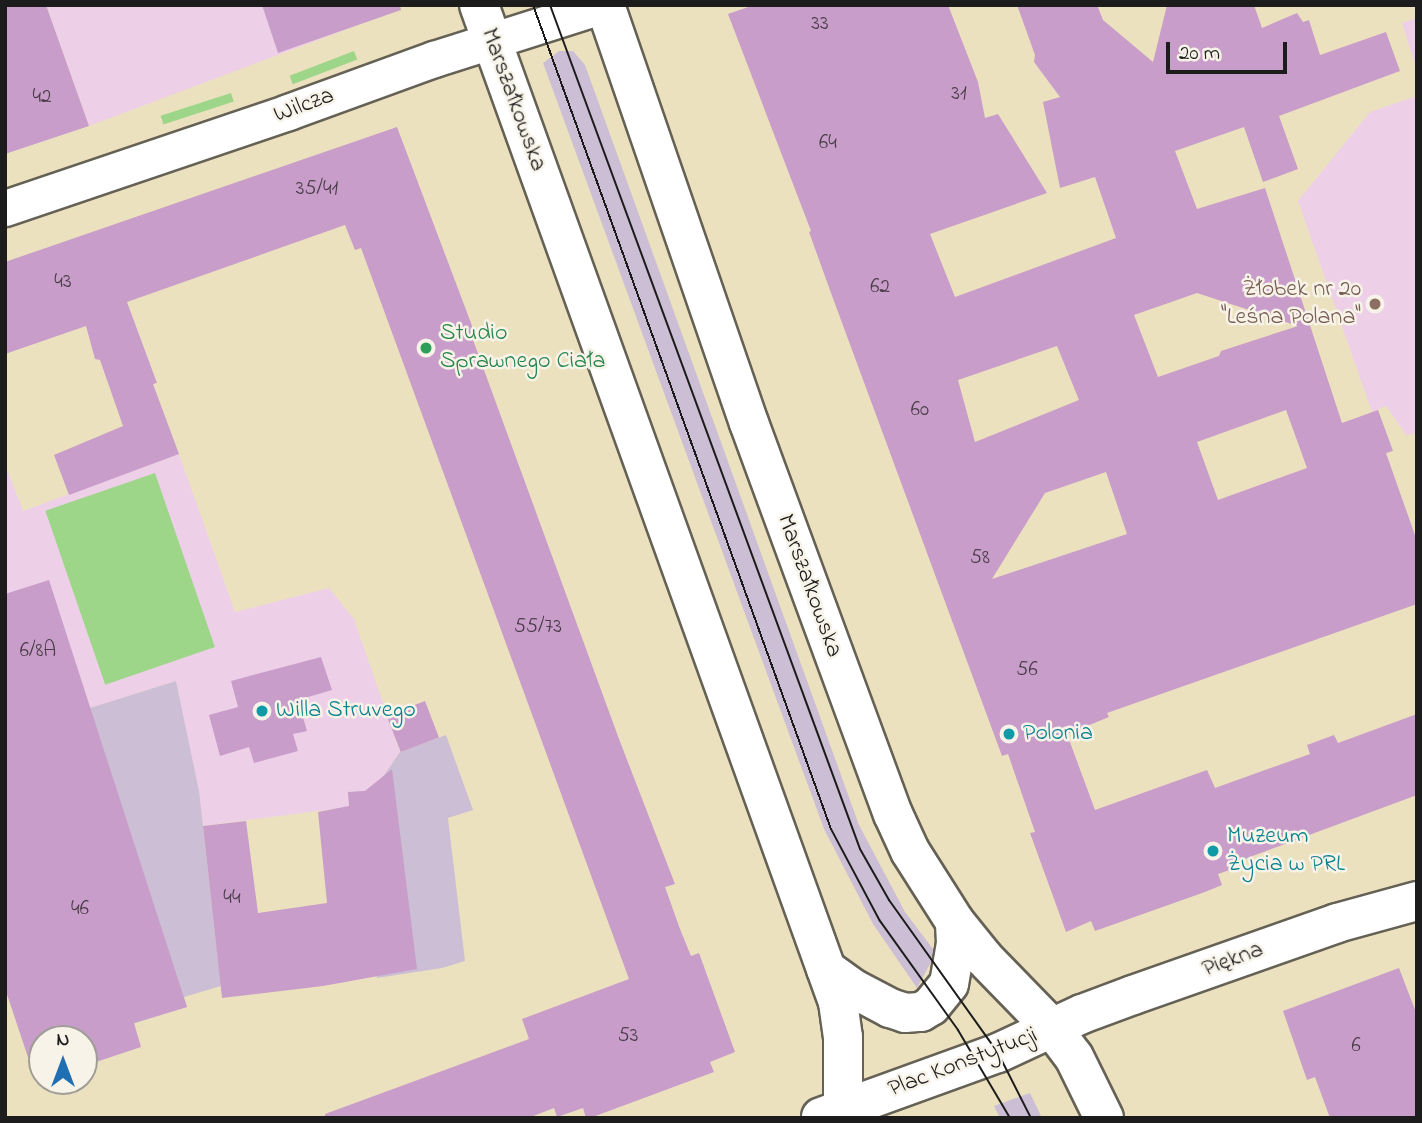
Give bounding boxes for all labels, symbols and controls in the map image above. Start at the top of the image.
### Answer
house number: 33 [811,11,829,37]
street label: Marszałkowska [474,25,552,175]
scale bar [1170,28,1291,72]
text: 20 m [1179,39,1220,69]
house number: 31 [951,81,967,107]
street label: Wilcza [270,82,338,130]
house number: 42 [32,84,52,110]
house number: 64 [819,130,837,156]
house number: 35/41 [296,176,338,202]
house number: 43 [54,269,72,295]
house number: 62 [870,274,890,300]
place label: Żłobek nr 20 "Leśna Polana" [1221,276,1361,332]
marker: Żłobek nr 20 "Leśna Polana" [1367,296,1383,312]
place label: Studio Sprawnego Ciała [440,320,605,376]
marker: Studio Sprawnego Ciała [418,340,434,356]
house number: 60 [911,397,929,423]
street label: Marszałkowska [770,511,848,661]
house number: 58 [970,545,990,571]
house number: 55/73 [514,614,562,640]
house number: 6/8A [20,638,56,664]
house number: 56 [1016,657,1038,683]
place label: Willa Struvego [276,697,416,725]
marker: Willa Struvego [254,703,270,719]
place label: Polonia [1023,720,1093,748]
marker: Polonia [1001,726,1017,742]
place label: Muzeum Życia w PRL [1227,823,1345,879]
marker: Muzeum Życia w PRL [1205,843,1221,859]
house number: 44 [223,885,241,911]
house number: 46 [71,896,89,922]
street label: Piękna [1199,936,1267,984]
street label: Plac Konstytucji [884,1021,1042,1105]
house number: 53 [618,1023,638,1049]
north arrow [28,1025,98,1095]
text: N [57,1027,69,1054]
house number: 6 [1351,1033,1361,1059]

